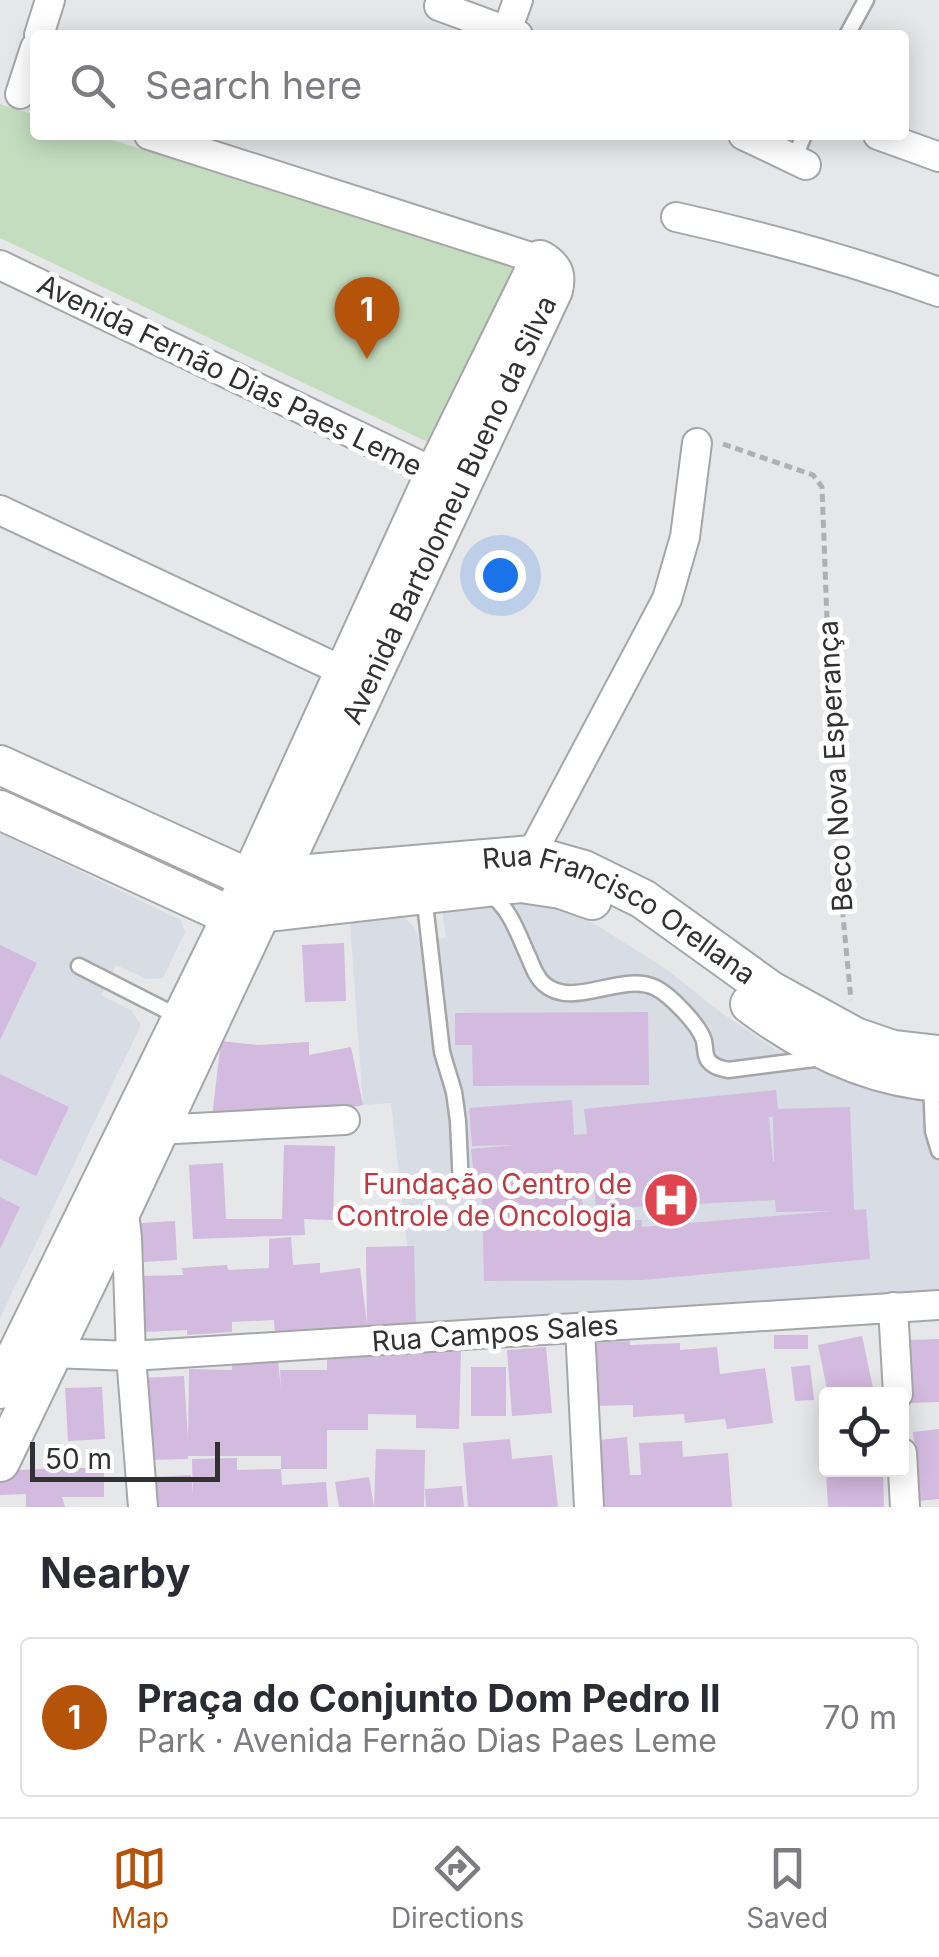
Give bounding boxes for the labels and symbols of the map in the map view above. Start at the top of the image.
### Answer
street label: Avenida Fernão Dias Paes Leme [32,267,428,483]
pin: 1 [334,276,400,359]
street label: Avenida Bartolomeu Bueno da Silva [335,290,563,730]
your location [475,550,526,601]
street label: Beco Nova Esperança [810,619,860,913]
street label: Rua Francisco Orellana [481,838,762,991]
place label: Fundação Centro de Controle de Oncologia [336,1167,632,1233]
hospital icon: Fundação Centro de Controle de Oncologia [641,1170,701,1230]
street label: Rua Campos Sales [371,1307,619,1359]
scale bar [30,1437,220,1482]

